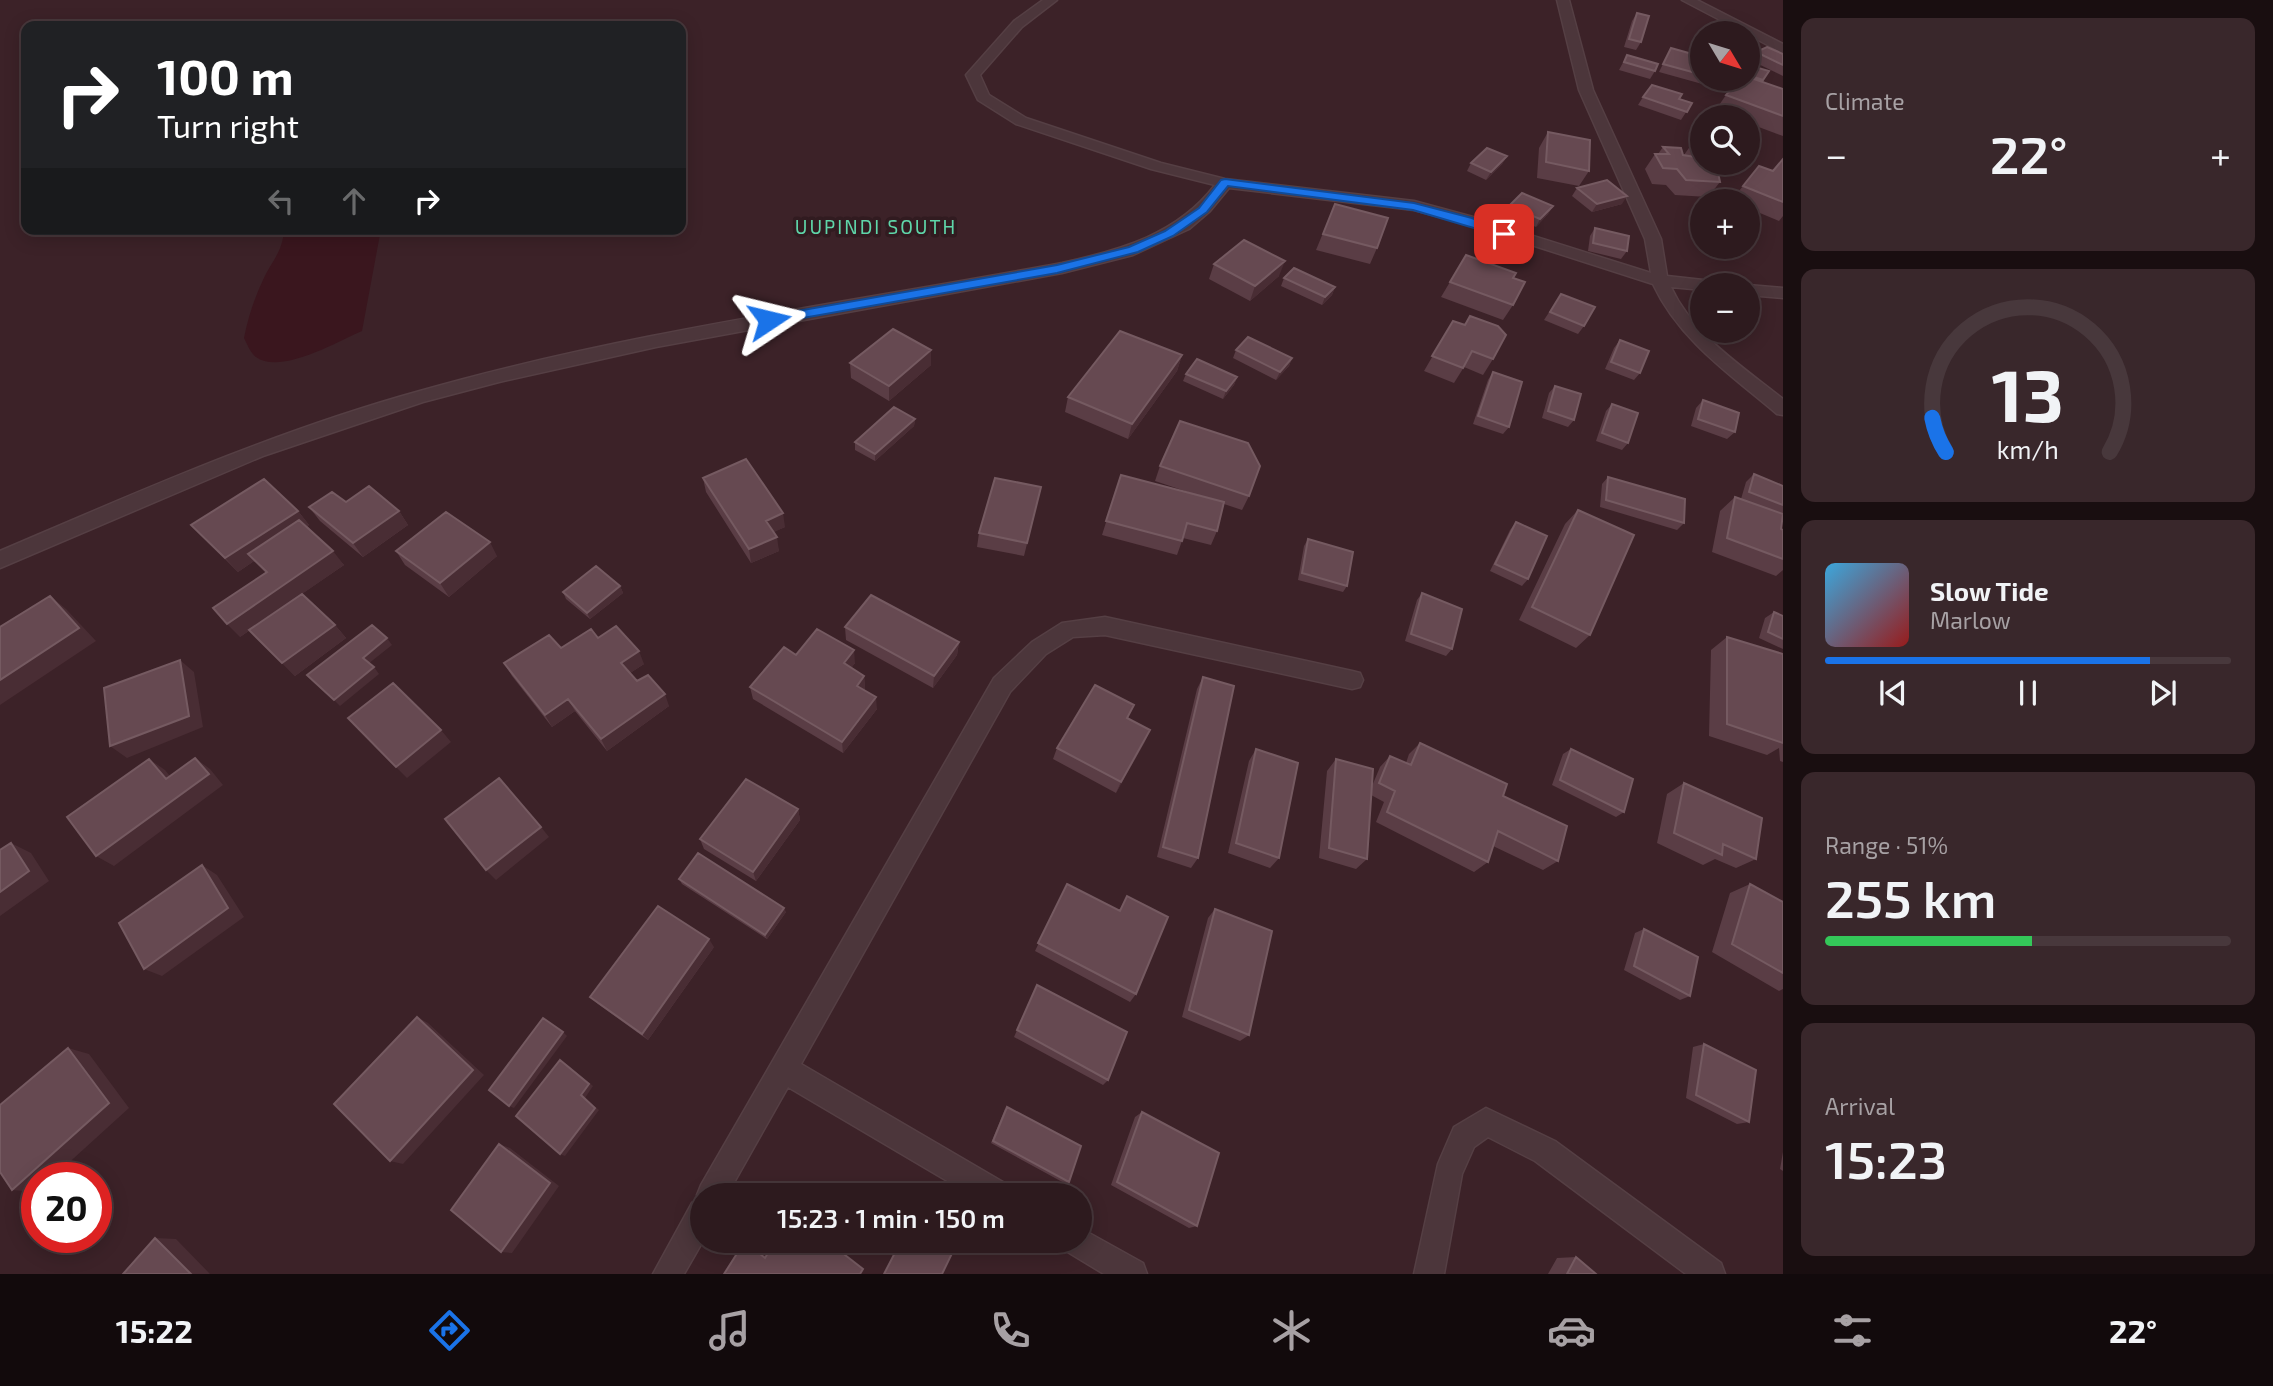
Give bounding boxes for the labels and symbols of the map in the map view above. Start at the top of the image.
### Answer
north arrow [1690,21,1760,91]
pin [1474,204,1534,264]
district label: UUPINDI SOUTH [795,215,957,238]
position arrow [732,283,806,357]
speed limit sign: 20 [21,1162,112,1253]

